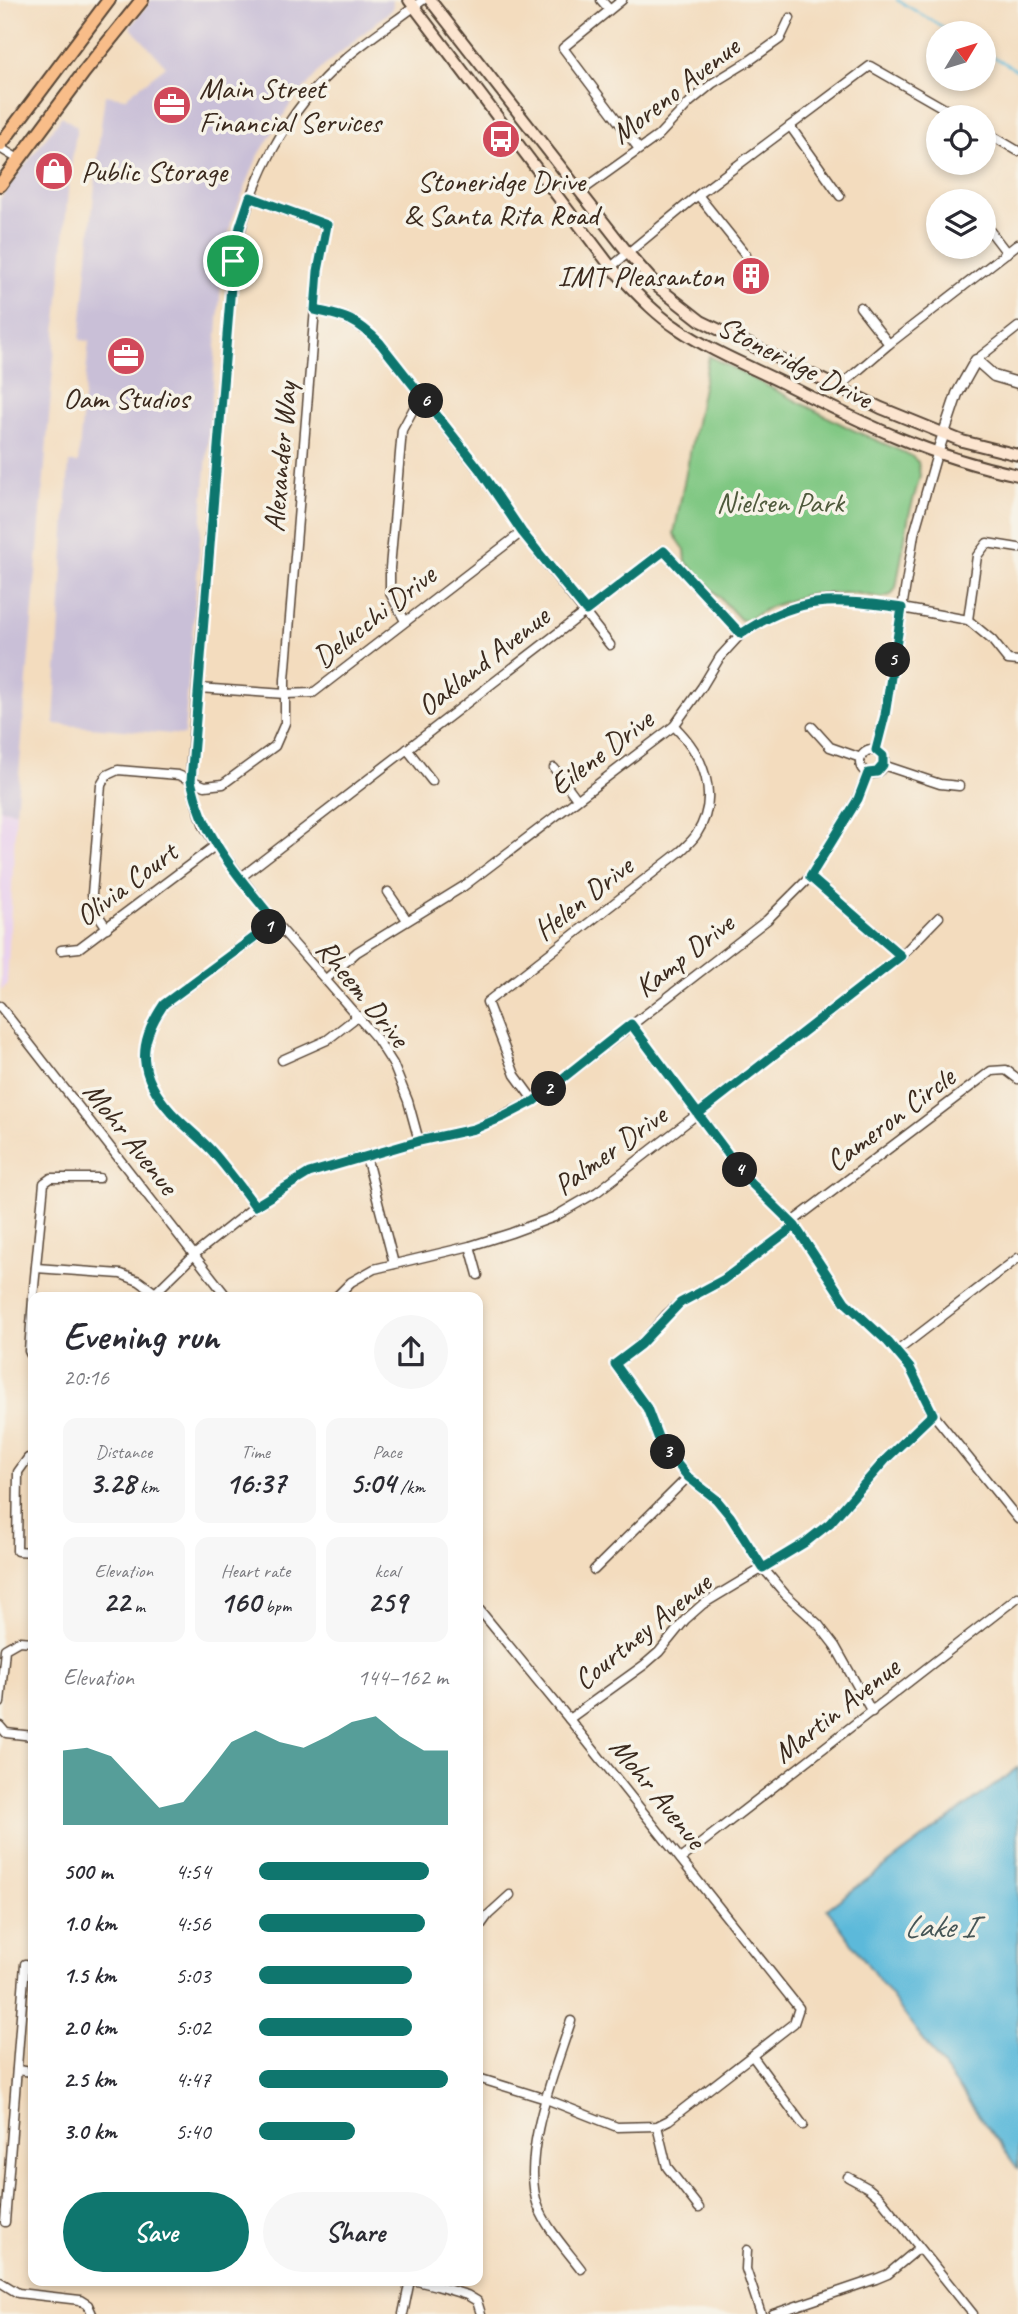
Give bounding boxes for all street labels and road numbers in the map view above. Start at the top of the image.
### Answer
street label: Moreno Avenue [603,26,749,152]
street label: Stoneridge Drive [711,307,881,418]
street label: Alexander Way [255,378,306,533]
street label: Delucchi Drive [305,555,445,676]
street label: Oakland Avenue [409,596,559,725]
street label: Eilene Drive [541,699,662,803]
street label: Olivia Court [68,832,187,935]
street label: Helen Drive [526,846,642,949]
street label: Kamp Drive [627,903,743,1006]
street label: Rheem Drive [308,931,420,1057]
street label: Cameron Circle [818,1057,964,1180]
street label: Mohr Avenue [75,1074,188,1204]
street label: Palmer Drive [546,1095,676,1204]
street label: Courtney Avenue [565,1562,720,1698]
street label: Martin Avenue [765,1647,909,1771]
street label: Mohr Avenue [601,1729,716,1858]

